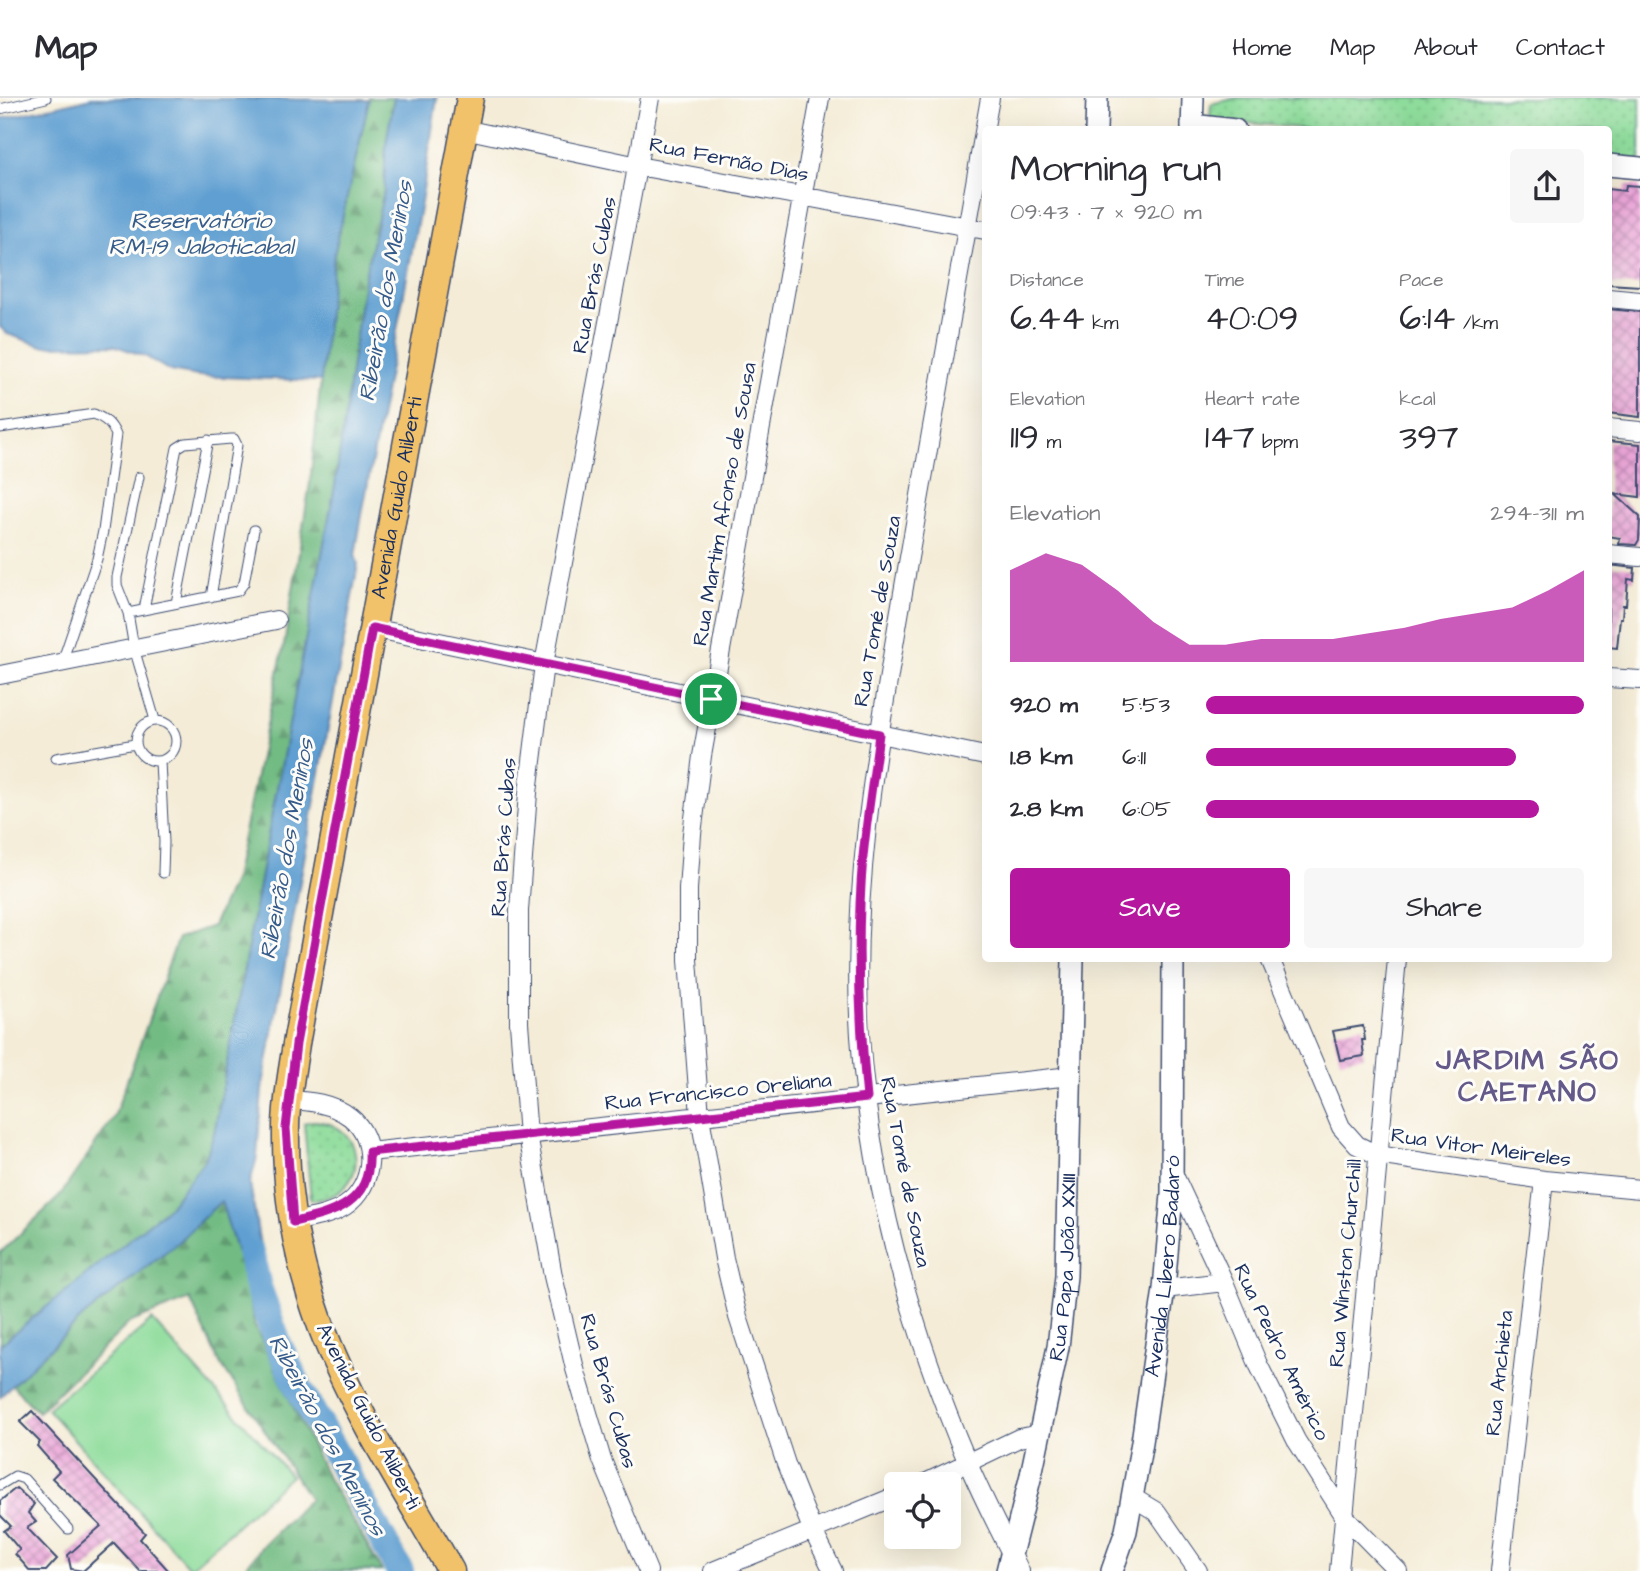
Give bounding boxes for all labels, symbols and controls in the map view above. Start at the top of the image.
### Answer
text: Map [35,25,97,71]
text: Home [1232,31,1292,65]
text: Map [1330,31,1375,65]
text: About [1413,31,1478,65]
text: Contact [1516,31,1605,65]
street label: Rua Fernão Dias [647,130,811,189]
text: Morning run [1010,144,1222,196]
button: share [1510,149,1584,223]
water label: Ribeirão dos Meninos [351,177,421,404]
street label: Rua Brás Cubas [565,194,624,356]
text: 09:43 · 7 × 920 m [1010,196,1202,228]
water label: Reservatório RM-19 Jaboticabal [109,205,297,263]
text: Distance [1010,267,1084,294]
text: Time [1205,267,1244,294]
text: Pace [1399,267,1443,294]
text: 6.44 [1010,294,1085,343]
text: 40:09 [1205,294,1298,343]
text: 6:14 [1399,294,1455,343]
text: km [1085,310,1119,337]
text: /km [1455,310,1498,337]
street label: Rua Martim Afonso de Sousa [685,360,764,648]
text: Elevation [1010,386,1085,413]
text: Heart rate [1205,386,1300,413]
text: kcal [1399,386,1436,413]
street label: Avenida Guido Aliberti [364,394,430,601]
text: 119 [1010,413,1039,462]
text: 147 [1205,413,1255,462]
text: 397 [1399,413,1459,462]
text: m [1039,429,1061,456]
text: bpm [1255,429,1298,456]
text: Elevation [1010,497,1101,529]
text: 294–311 m [1490,497,1584,529]
street label: Rua Tomé de Souza [846,513,909,709]
pin [681,669,741,729]
icon: arrive [692,680,730,718]
text: 920 m [1010,689,1078,721]
text: 5:53 [1122,689,1170,721]
water label: Ribeirão dos Meninos [252,735,322,962]
text: 1.8 km [1010,741,1072,773]
text: 6:11 [1122,741,1146,773]
street label: Rua Brás Cubas [483,756,524,918]
text: 2.8 km [1010,793,1083,825]
text: 6:05 [1122,793,1171,825]
button: Save [1010,868,1290,948]
button: Share [1304,868,1584,948]
district label: JARDIM SÃO CAETANO [1435,1041,1620,1112]
street label: Rua Francisco Oreliana [603,1065,833,1118]
street label: Rua Tomé de Souza [873,1074,938,1270]
street label: Rua Vitor Meireles [1389,1121,1573,1174]
street label: Avenida Líbero Badaró [1138,1155,1187,1379]
street label: Rua Winston Churchill [1322,1158,1369,1368]
street label: Rua Papa João XXIII [1041,1173,1083,1364]
street label: Rua Pedro Américo [1226,1259,1337,1446]
street label: Rua Anchieta [1478,1309,1521,1437]
street label: Rua Brás Cubas [573,1311,644,1472]
street label: Avenida Guido Aliberti [309,1318,428,1514]
water label: Ribeirão dos Meninos [261,1329,394,1543]
map controls [884,1472,961,1549]
button: locate [884,1472,961,1549]

